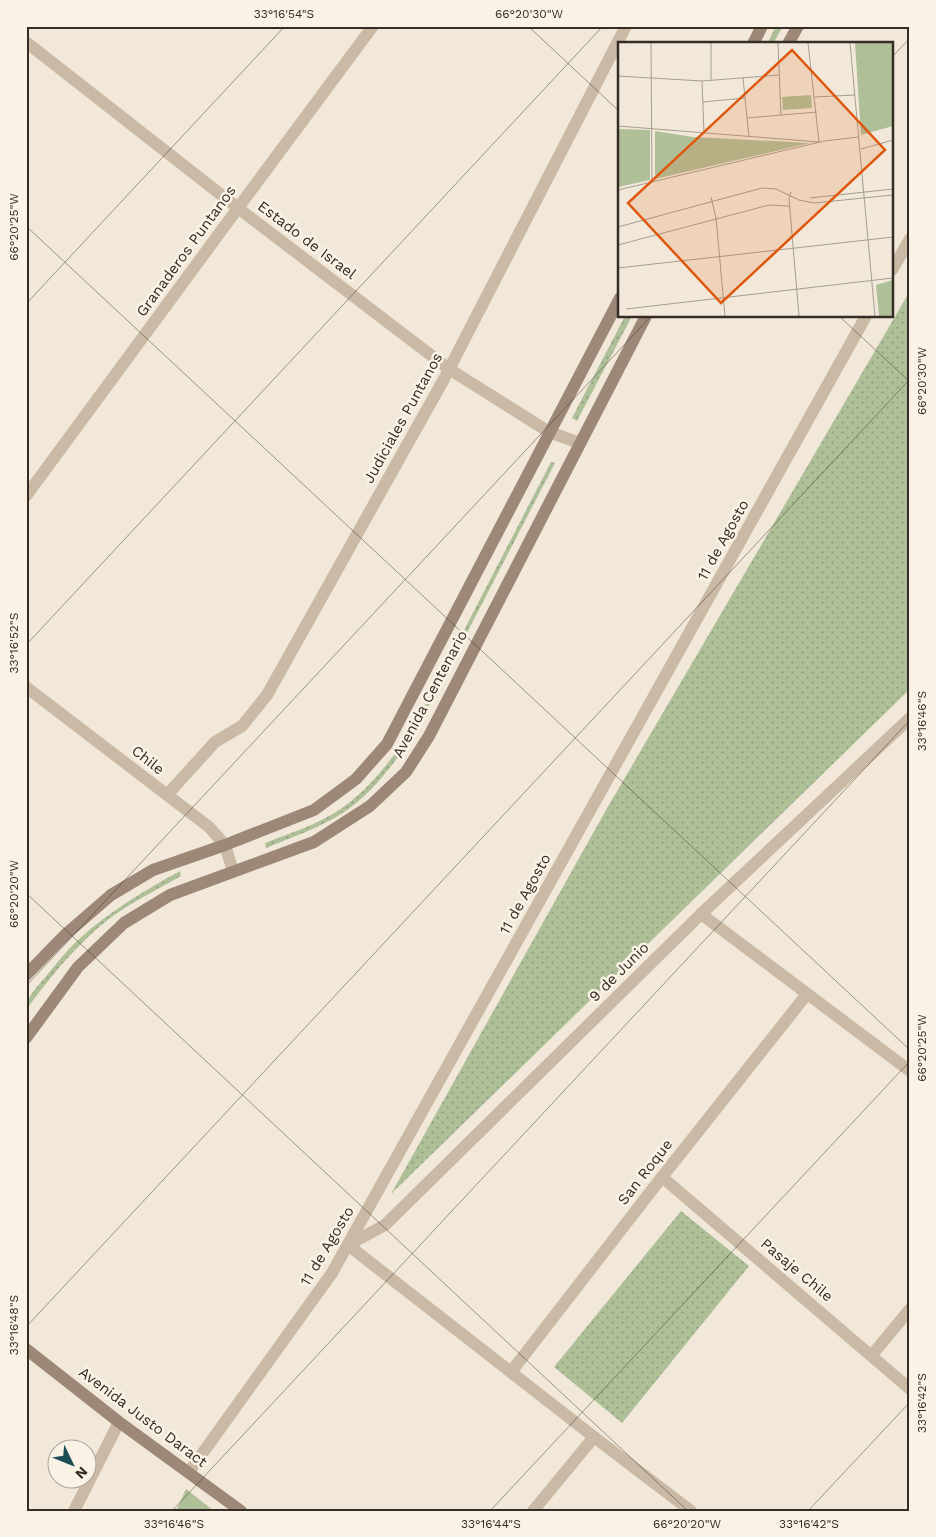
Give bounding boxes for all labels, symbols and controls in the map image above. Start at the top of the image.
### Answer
text: 33°16'54"S [254,7,314,21]
text: 66°20'30"W [495,7,564,21]
inset map [618,42,894,318]
street label: Granaderos Puntanos [132,182,240,320]
text: 66°20'25"W [7,193,21,261]
street label: Estado de Israel [254,197,360,283]
text: 66°20'30"W [915,346,929,415]
street label: Judiciales Puntanos [360,349,446,487]
street label: 11 de Agosto [693,497,753,583]
text: 33°16'52"S [7,613,21,673]
street label: Avenida Centenario [389,627,471,761]
text: 33°16'46"S [915,691,929,751]
street label: Chile [128,742,168,778]
street label: 11 de Agosto [495,851,555,937]
text: 66°20'20"W [7,859,21,928]
street label: 9 de Junio [585,938,653,1006]
text: 66°20'25"W [915,1014,929,1082]
street label: San Roque [614,1136,676,1208]
street label: 11 de Agosto [296,1203,358,1289]
street label: Pasaje Chile [757,1235,837,1305]
text: 33°16'48"S [7,1295,21,1355]
street label: Avenida Justo Daract [75,1363,211,1471]
text: 33°16'42"S [915,1373,929,1433]
north arrow [48,1440,98,1490]
text: N [72,1464,91,1482]
text: 33°16'46"S [144,1517,204,1531]
text: 33°16'44"S [461,1517,521,1531]
text: 66°20'20"W [653,1517,722,1531]
text: 33°16'42"S [779,1517,839,1531]

